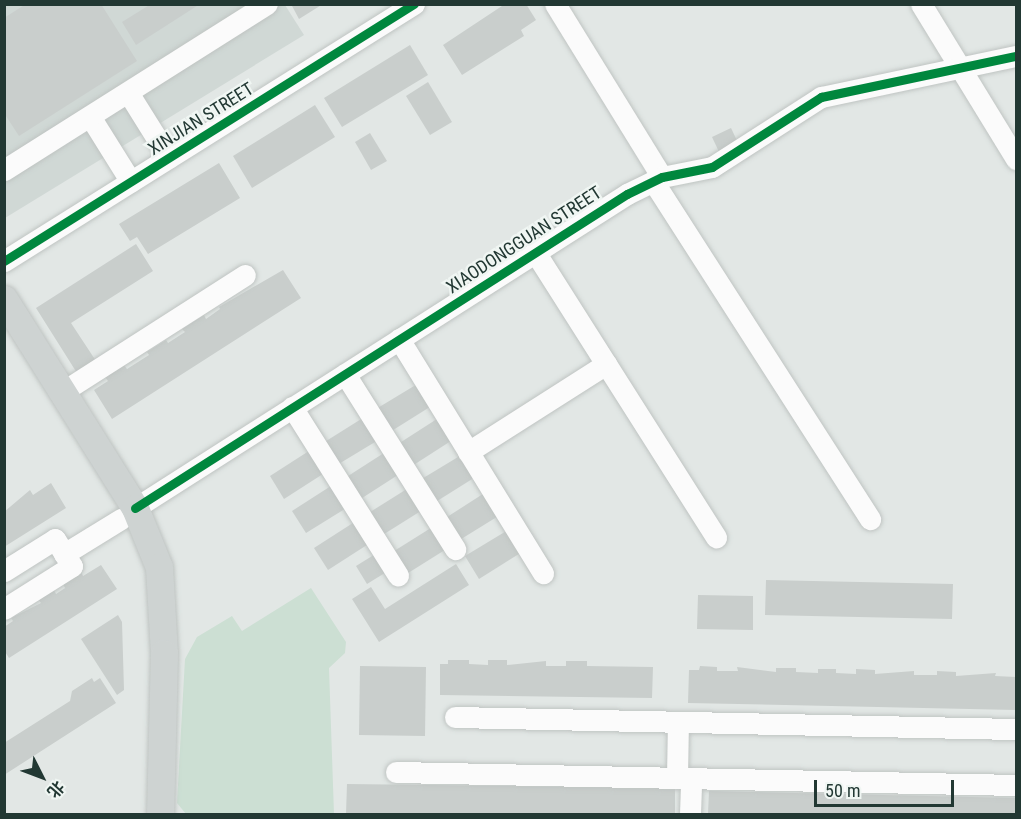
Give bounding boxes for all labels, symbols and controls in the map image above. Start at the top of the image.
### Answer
street label: XINJIAN STREET [144,78,258,160]
street label: XIAODONGGUAN STREET [442,182,606,298]
north arrow [12,747,72,807]
scale bar [817,768,956,806]
text: 北 [43,777,68,802]
text: 50 m [825,780,860,801]

